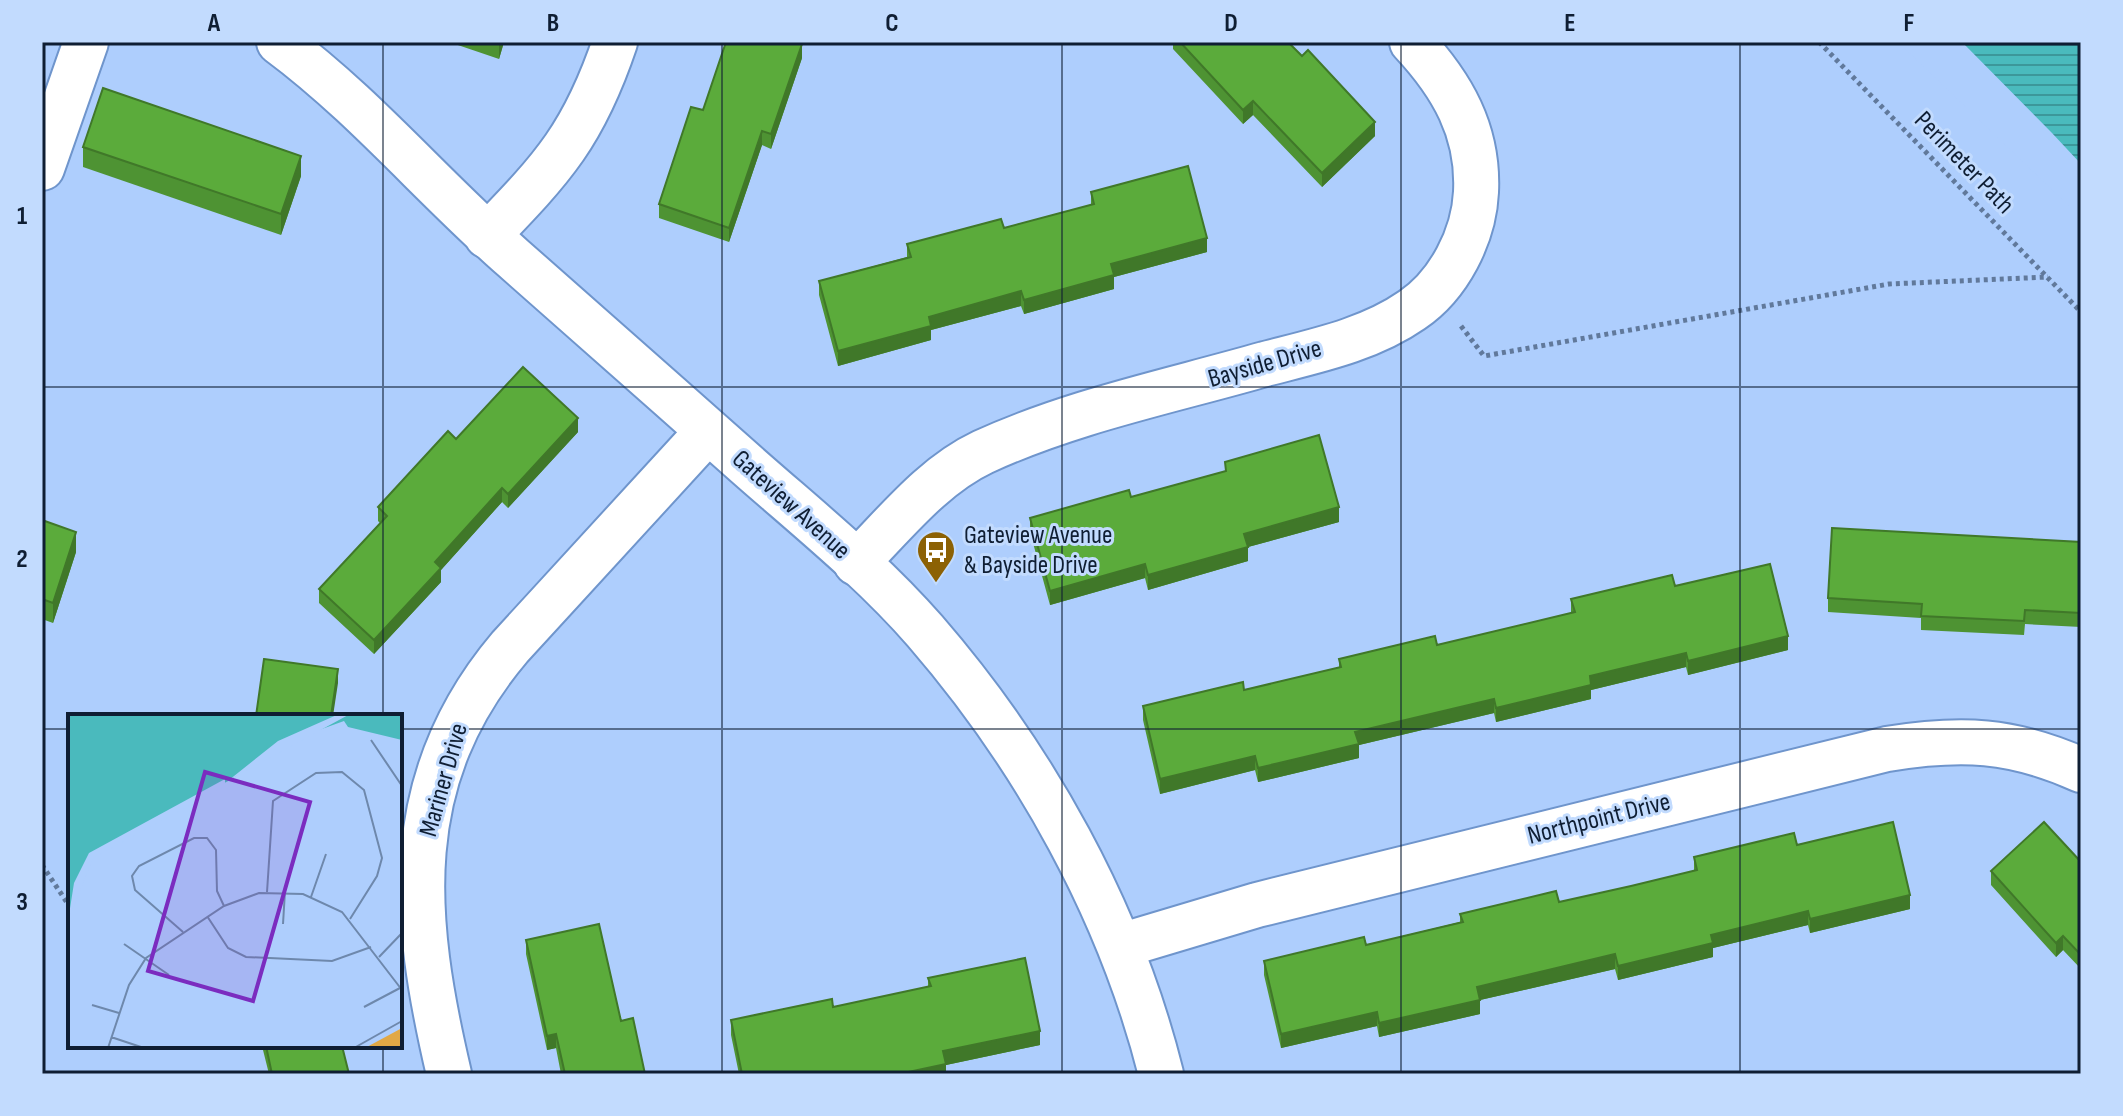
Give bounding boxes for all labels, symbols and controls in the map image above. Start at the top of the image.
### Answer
text: A [207,8,221,39]
text: B [547,8,559,39]
text: C [885,8,899,39]
text: D [1224,8,1238,39]
text: E [1564,8,1576,39]
text: F [1904,8,1915,39]
street label: Perimeter Path [1908,105,2020,221]
text: 1 [17,201,27,232]
street label: Bayside Drive [1205,333,1325,395]
street label: Gateview Avenue [725,444,857,566]
place label: Gateview Avenue & Bayside Drive [964,520,1112,581]
bus stop icon: Gateview Avenue & Bayside Drive [915,529,957,584]
text: 2 [16,544,28,575]
inset map [68,714,402,1048]
street label: Mariner Drive [413,720,475,840]
street label: Northpoint Drive [1524,786,1674,852]
text: 3 [16,887,28,918]

